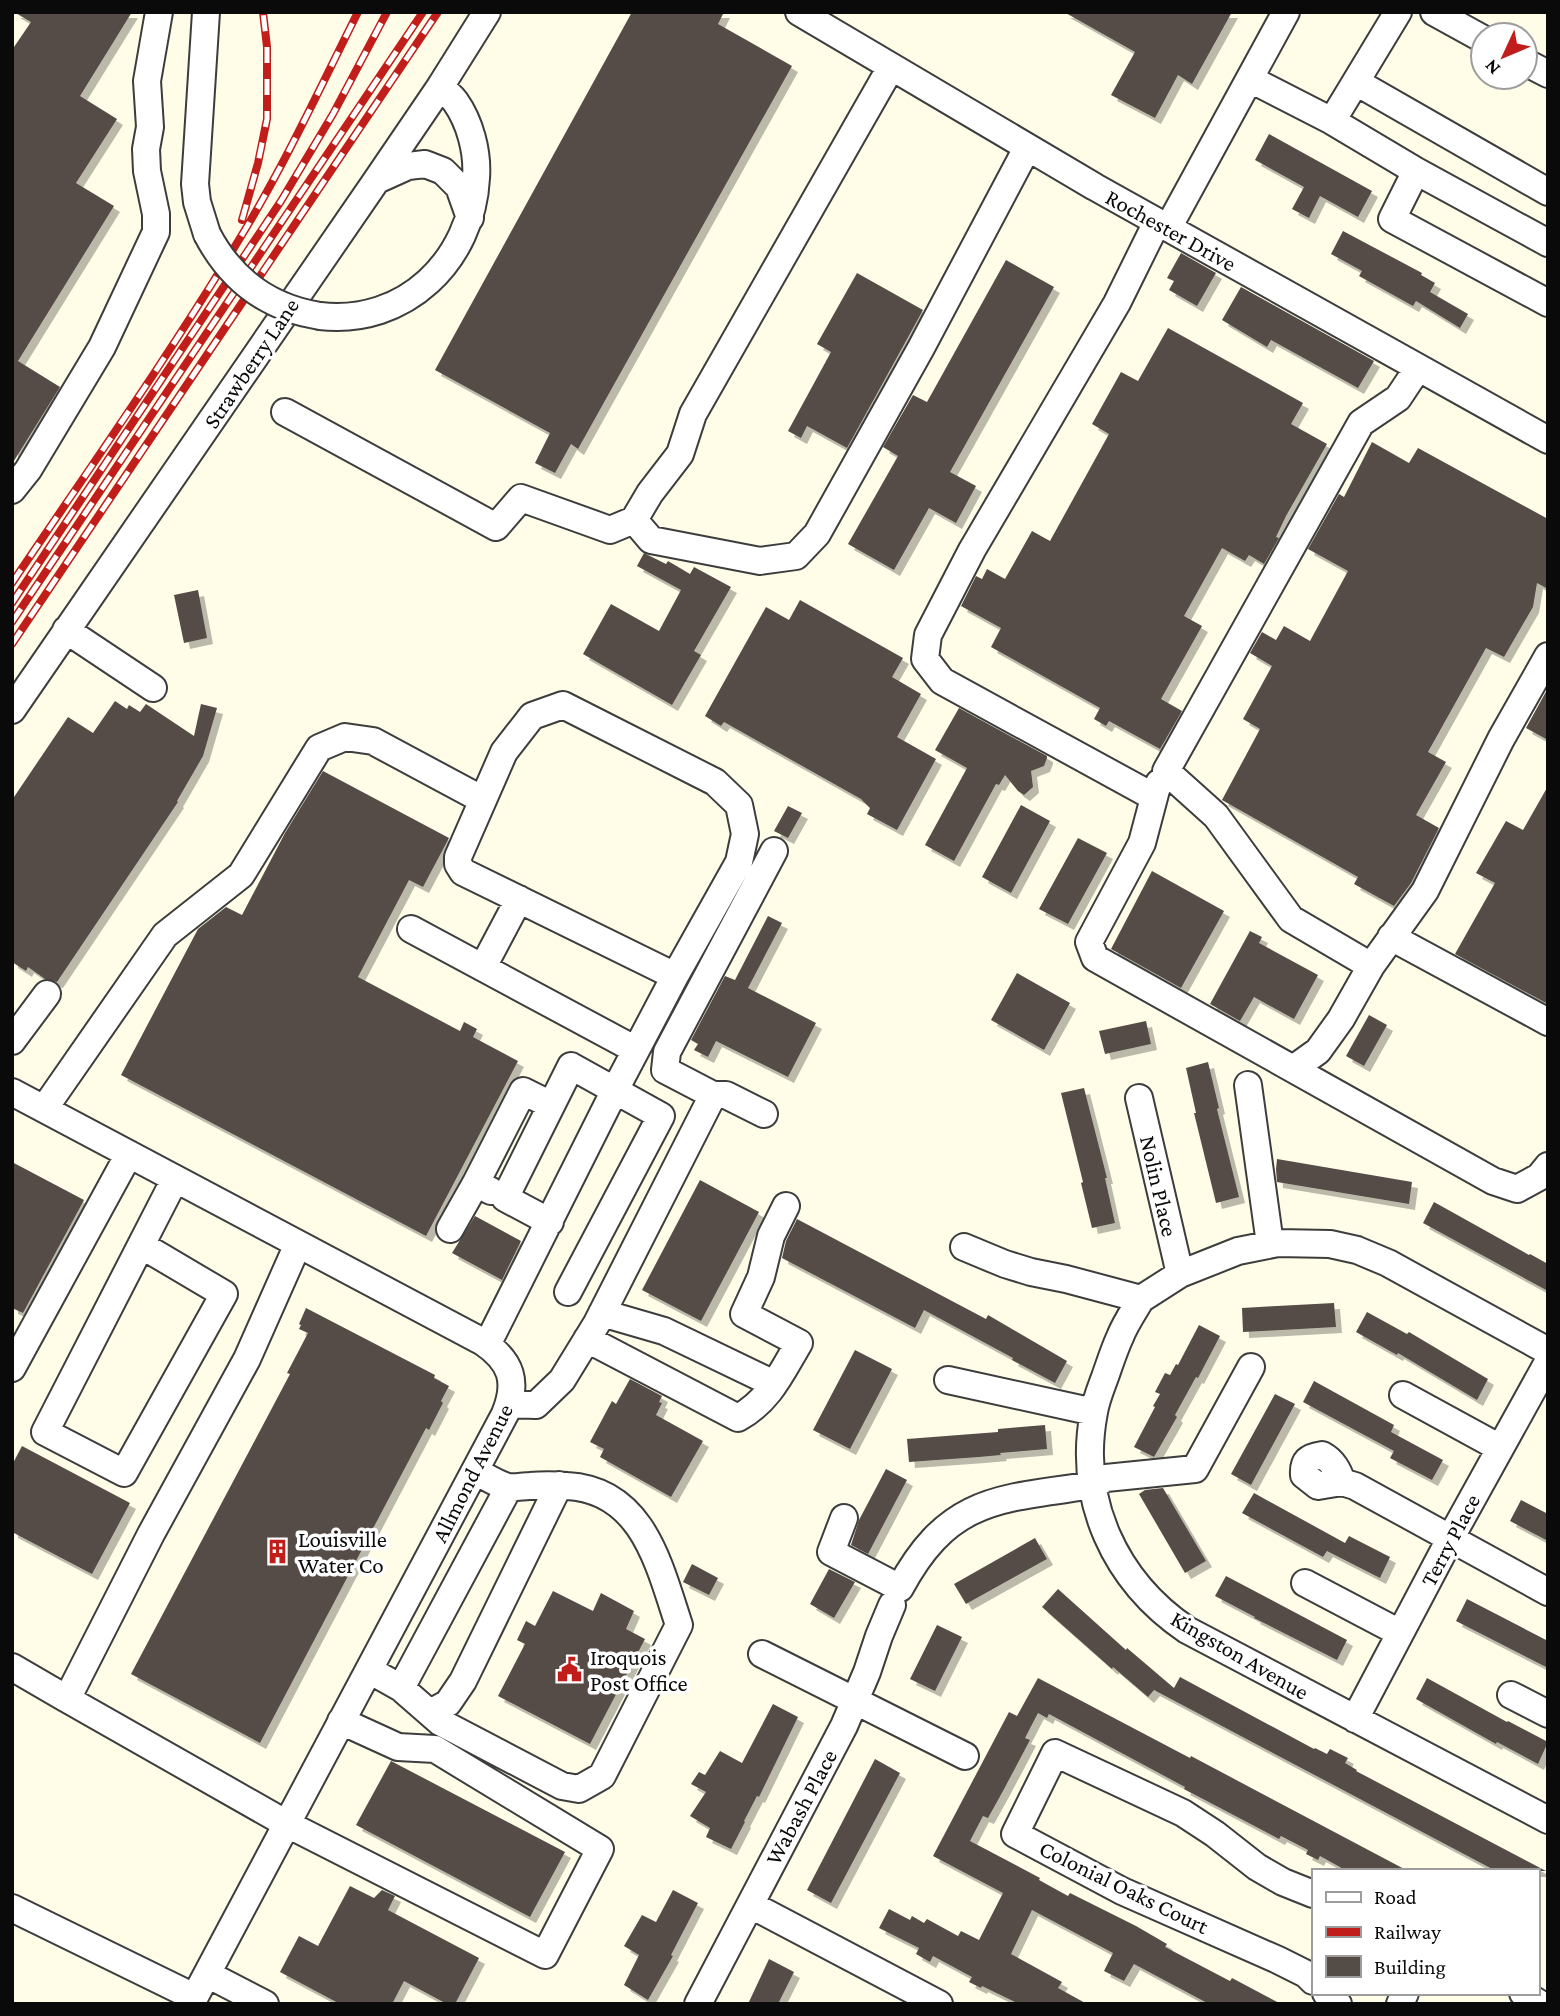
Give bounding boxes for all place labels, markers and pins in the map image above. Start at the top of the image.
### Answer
place label: Louisville Water Co [298,1526,387,1578]
building icon: Louisville Water Co [264,1538,292,1566]
place label: Iroquois Post Office [590,1644,688,1696]
public building icon: Iroquois Post Office [556,1656,584,1684]

